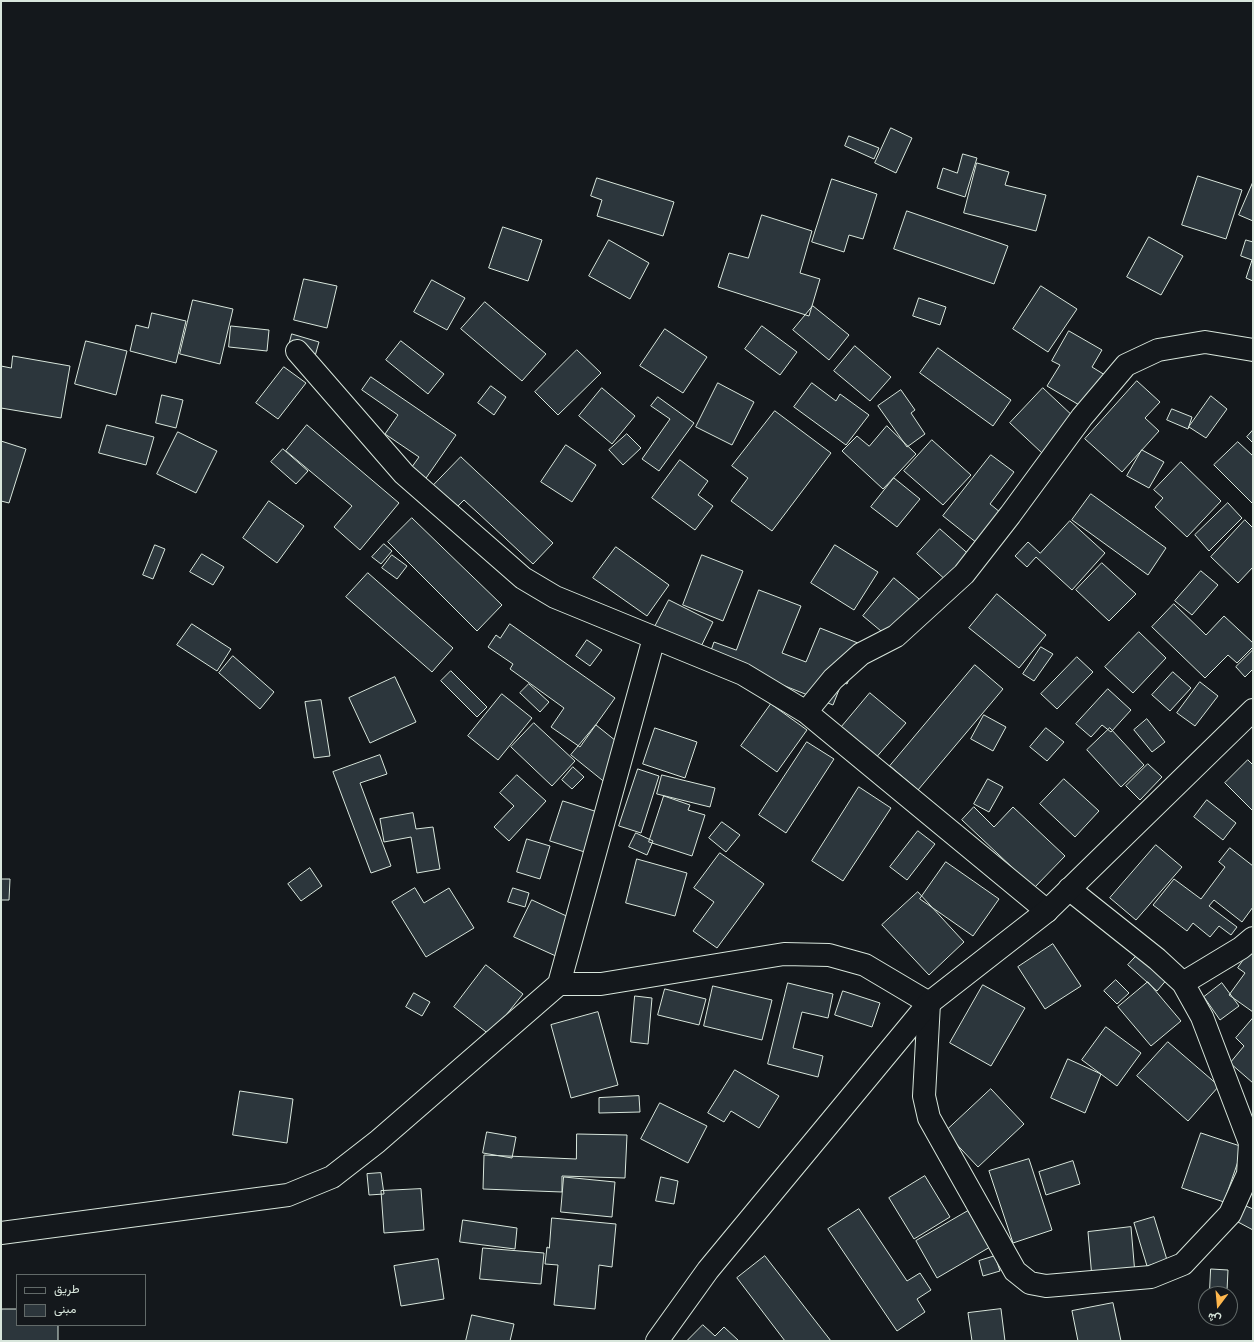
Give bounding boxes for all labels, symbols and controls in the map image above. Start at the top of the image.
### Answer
legend [16,1274,146,1326]
text: طريق [54,1281,79,1299]
north arrow [1198,1286,1238,1326]
text: مبنى [54,1301,76,1319]
text: ش [1206,1307,1224,1327]

